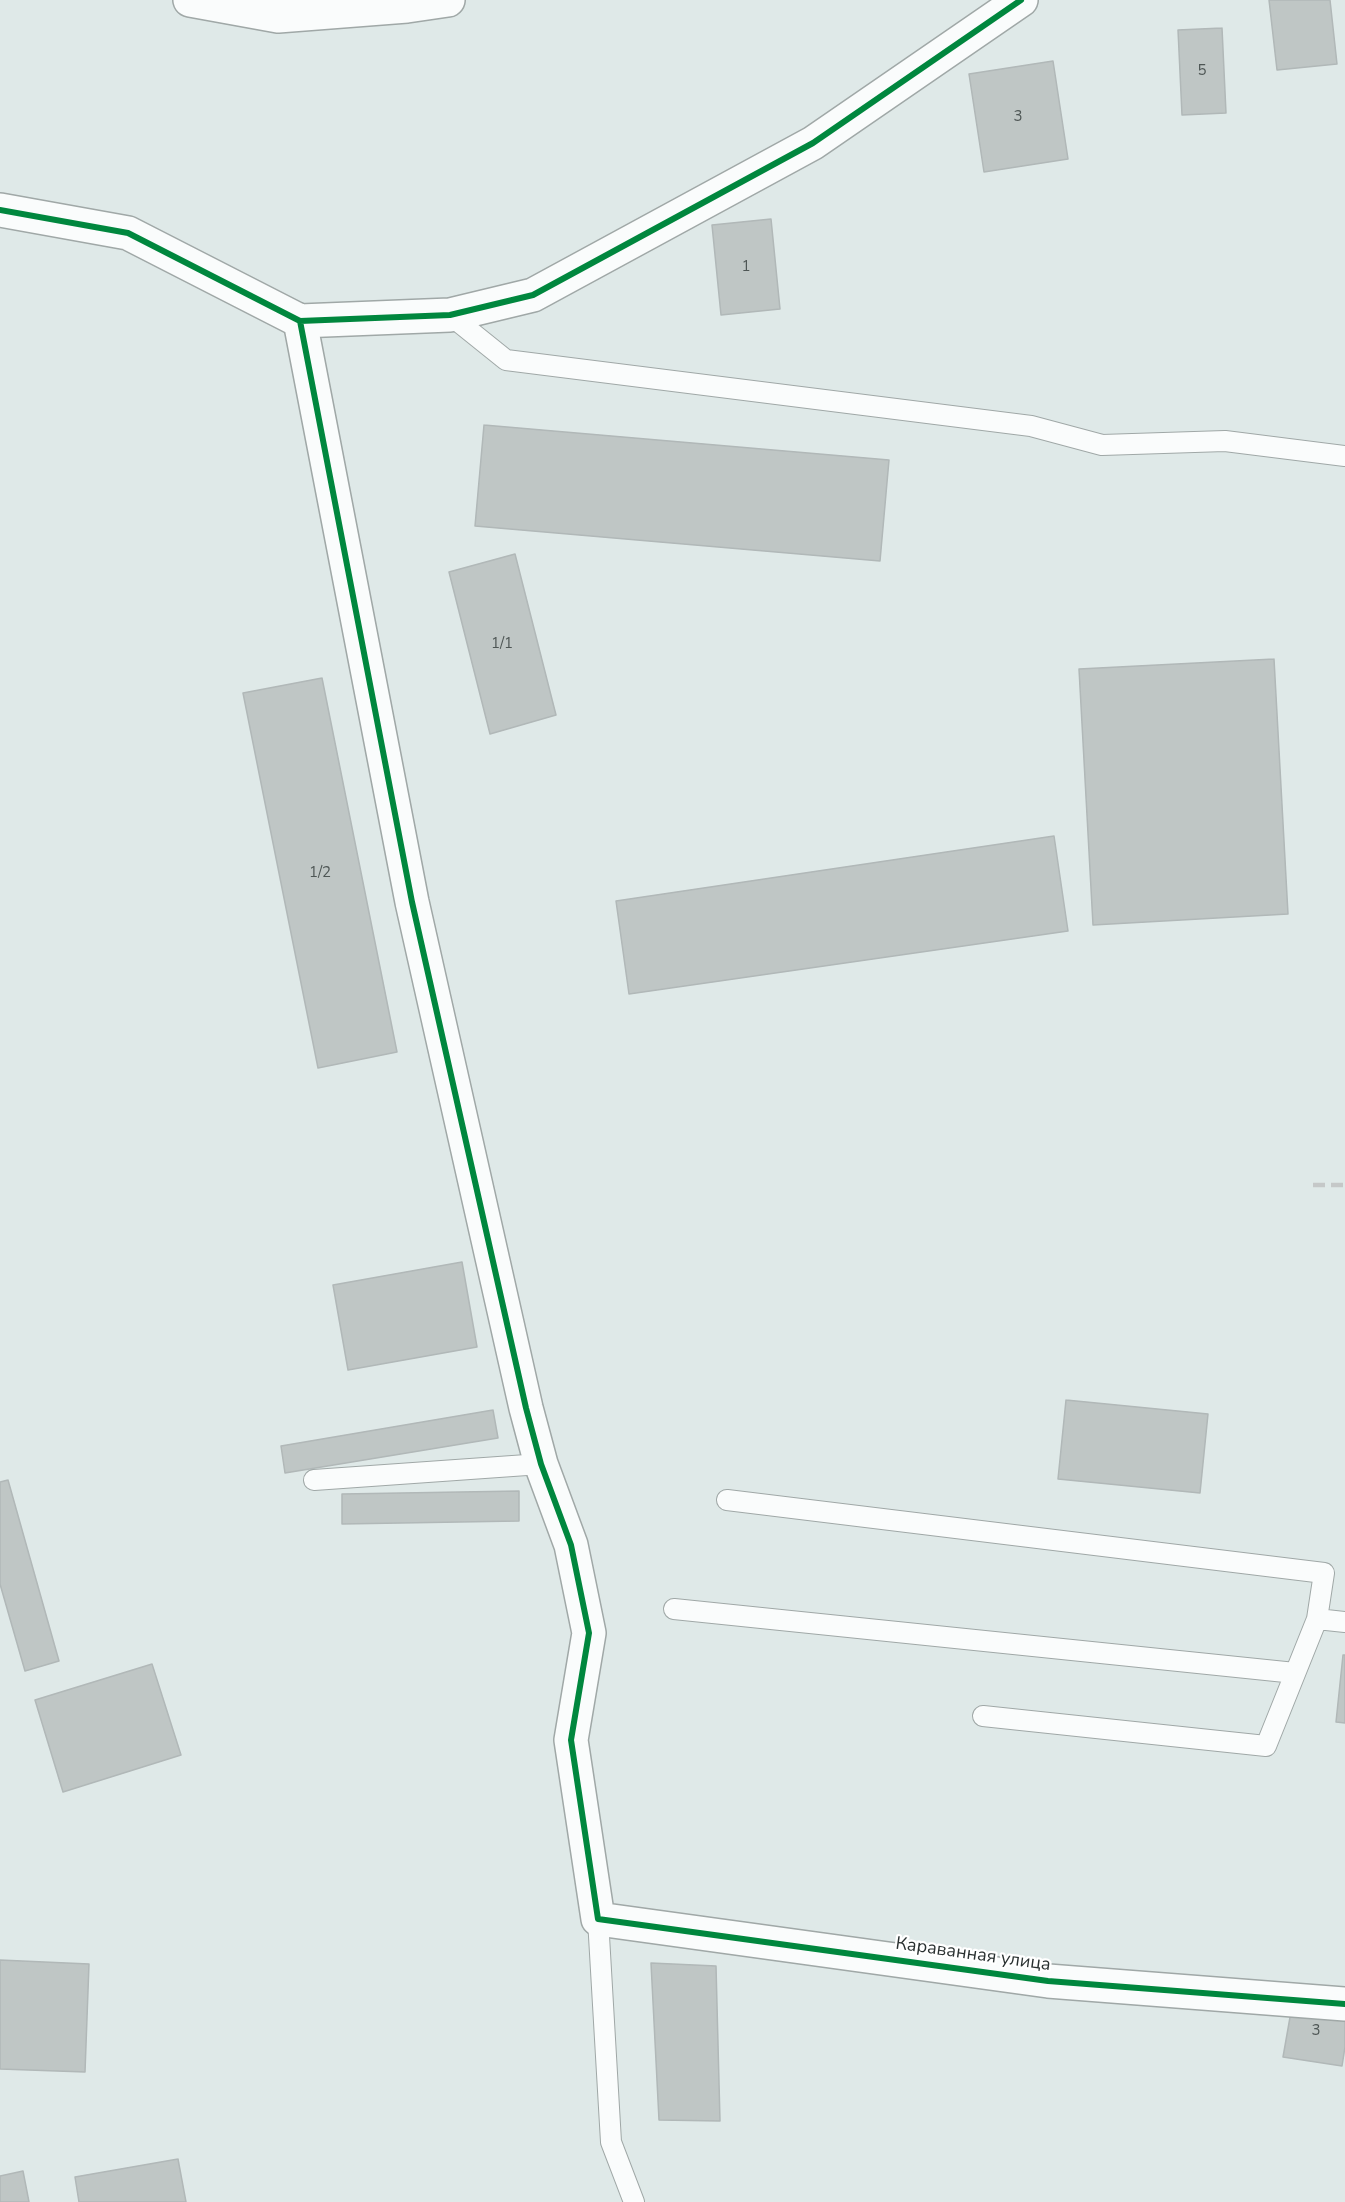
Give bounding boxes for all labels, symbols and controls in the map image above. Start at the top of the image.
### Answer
house number: 5 [1198,62,1206,80]
house number: 3 [1014,108,1022,126]
house number: 1 [742,258,750,276]
house number: 1/1 [491,635,513,653]
house number: 1/2 [309,864,331,882]
street label: Караванная улица [894,1933,1052,1977]
house number: 3 [1312,2022,1320,2040]

